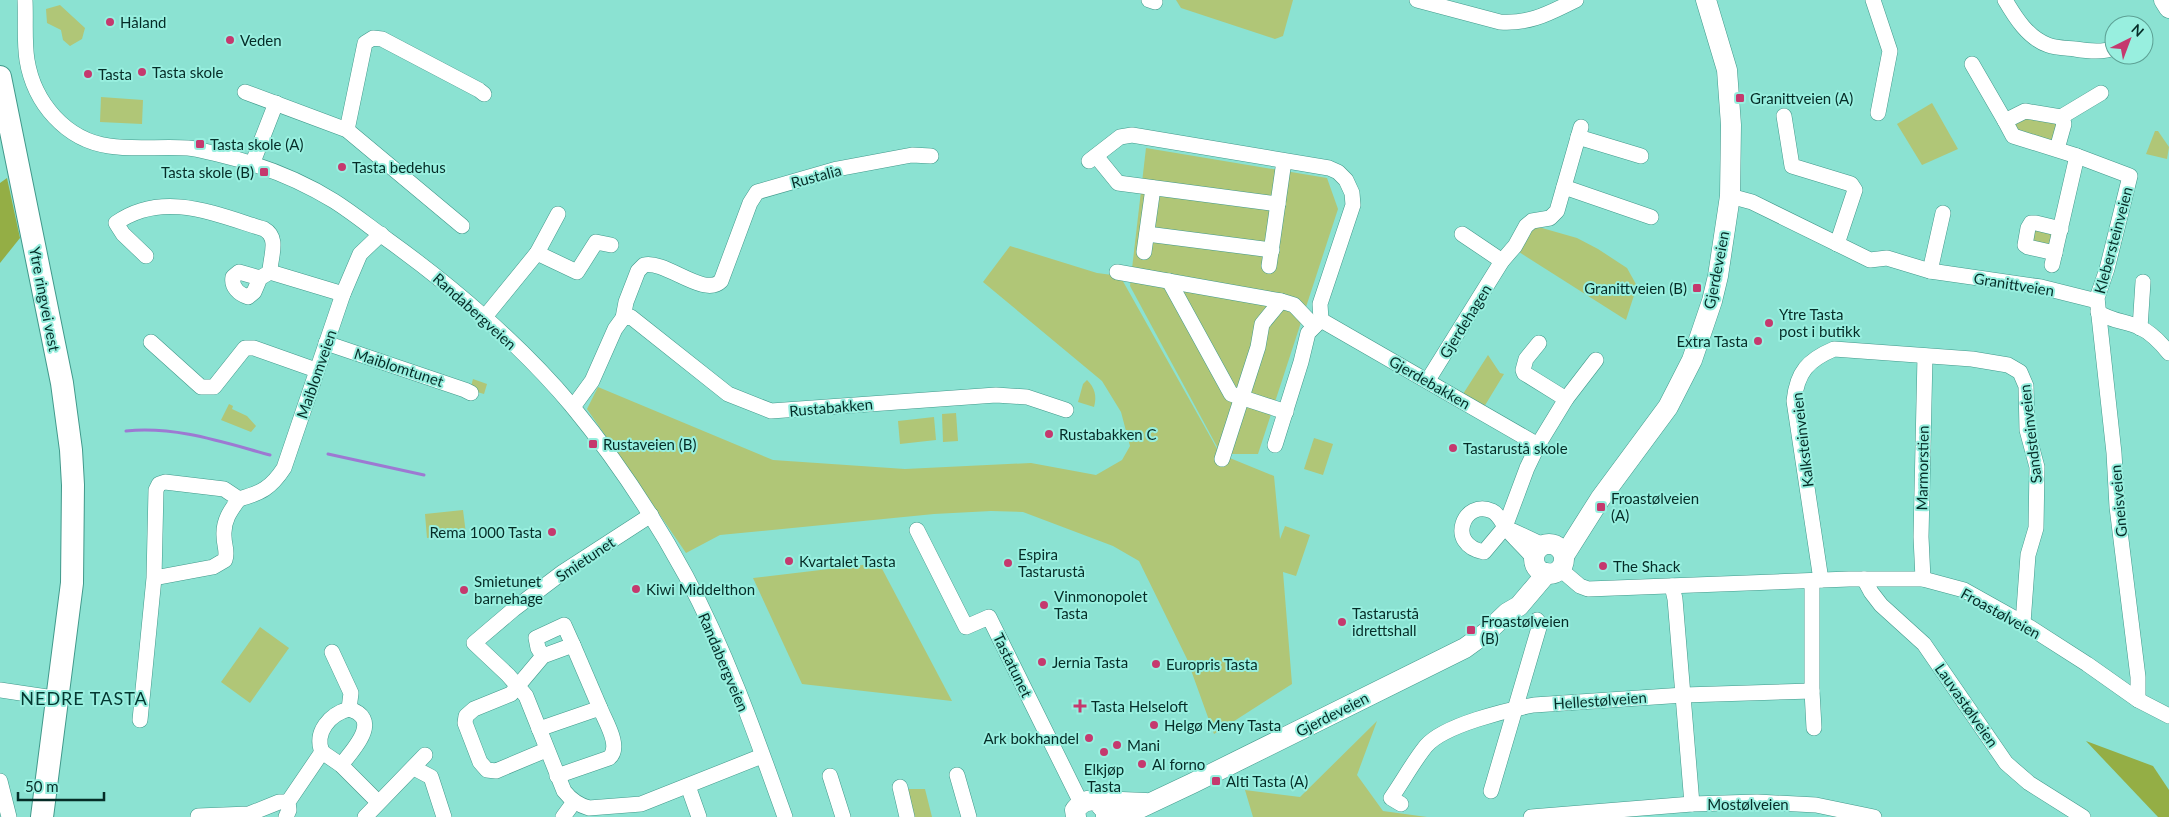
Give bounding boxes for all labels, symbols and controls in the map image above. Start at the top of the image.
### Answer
place label: Håland [120,13,166,31]
north arrow [2104,15,2154,65]
marker: Håland [104,16,116,28]
text: N [2128,20,2148,40]
place label: Veden [240,31,282,49]
marker: Veden [224,34,236,46]
place label: Tasta skole [152,63,224,81]
place label: Tasta [98,65,132,83]
marker: Tasta skole [136,66,148,78]
marker: Tasta [82,68,94,80]
place label: Granittveien (A) [1750,89,1853,107]
marker: Granittveien (A) [1734,92,1746,104]
place label: Tasta skole (A) [210,135,303,153]
marker: Tasta skole (A) [194,138,206,150]
place label: Tasta bedehus [352,158,446,176]
marker: Tasta bedehus [336,161,348,173]
street label: Rustalia [789,161,843,191]
place label: Tasta skole (B) [161,163,254,181]
marker: Tasta skole (B) [258,166,270,178]
street label: Klebersteinveien [2090,185,2136,295]
street label: Gjerdeveien [1700,229,1732,311]
street label: Ytre ringvei vest [26,245,64,353]
street label: Randabergveien [430,269,520,353]
street label: Granittveien [1972,269,2056,299]
place label: Granittveien (B) [1584,279,1687,297]
street label: Gjerdehagen [1435,281,1495,361]
marker: Granittveien (B) [1691,282,1703,294]
place label: Ytre Tasta post i butikk [1779,305,1861,340]
marker: Ytre Tasta post i butikk [1763,317,1775,329]
street label: Maiblomveien [292,327,340,421]
place label: Extra Tasta [1676,332,1748,350]
marker: Extra Tasta [1752,335,1764,347]
street label: Maiblomtunet [352,344,446,390]
street label: Gjerdebakken [1386,351,1474,413]
street label: Sandsteinveien [2015,384,2045,484]
street label: Kalksteinveien [1787,392,1817,488]
street label: Rustabakken [788,394,874,420]
place label: Rustabakken C [1059,425,1157,443]
street label: Marmorstien [1912,425,1932,511]
marker: Rustabakken C [1043,428,1055,440]
place label: Rustaveien (B) [603,435,697,453]
marker: Rustaveien (B) [587,438,599,450]
place label: Tastarustå skole [1463,439,1568,457]
marker: Tastarustå skole [1447,442,1459,454]
street label: Gneisveien [2106,464,2130,538]
place label: Froastølveien (A) [1611,489,1699,524]
marker: Froastølveien (A) [1595,501,1607,513]
place label: Rema 1000 Tasta [429,523,542,541]
marker: Rema 1000 Tasta [546,526,558,538]
street label: Smietunet [552,532,618,585]
place label: Espira Tastarustå [1018,545,1085,580]
place label: Kvartalet Tasta [799,552,896,570]
marker: Kvartalet Tasta [783,555,795,567]
marker: Espira Tastarustå [1002,557,1014,569]
place label: The Shack [1613,557,1681,575]
marker: The Shack [1597,560,1609,572]
place label: Smietunet barnehage [474,572,543,607]
place label: Kiwi Middelthon [646,580,755,598]
marker: Kiwi Middelthon [630,583,642,595]
marker: Smietunet barnehage [458,584,470,596]
street label: Froastølveien [1958,584,2044,642]
place label: Vinmonopolet Tasta [1054,587,1148,622]
marker: Vinmonopolet Tasta [1038,599,1050,611]
place label: Tastarustå idrettshall [1352,604,1419,639]
street label: Randabergveien [695,610,753,714]
place label: Froastølveien (B) [1481,612,1569,647]
marker: Tastarustå idrettshall [1336,616,1348,628]
marker: Froastølveien (B) [1465,624,1477,636]
street label: Tastatunet [990,630,1037,701]
place label: Jernia Tasta [1052,653,1128,671]
place label: Europris Tasta [1166,655,1258,673]
marker: Jernia Tasta [1036,656,1048,668]
marker: Europris Tasta [1150,658,1162,670]
street label: Lauvastølveien [1932,660,2002,750]
district label: NEDRE TASTA [20,687,148,709]
street label: Gjerdeveien [1293,688,1371,740]
street label: Hellestølveien [1553,688,1647,712]
place label: Tasta Helseloft [1091,697,1189,715]
marker: Tasta Helseloft [1073,699,1087,713]
place label: Helgø Meny Tasta [1164,716,1281,734]
marker: Helgø Meny Tasta [1148,719,1160,731]
place label: Ark bokhandel [983,729,1079,747]
marker: Ark bokhandel [1083,732,1095,744]
place label: Mani [1127,736,1160,754]
marker: Mani [1111,739,1123,751]
marker: Elkjøp Tasta [1098,746,1110,758]
place label: Al forno [1152,755,1205,773]
marker: Al forno [1136,758,1148,770]
place label: Elkjøp Tasta [1084,760,1124,795]
scale bar [18,770,104,802]
place label: Alti Tasta (A) [1226,772,1308,790]
marker: Alti Tasta (A) [1210,775,1222,787]
text: 50 m [25,777,59,795]
street label: Mostølveien [1707,795,1789,813]

